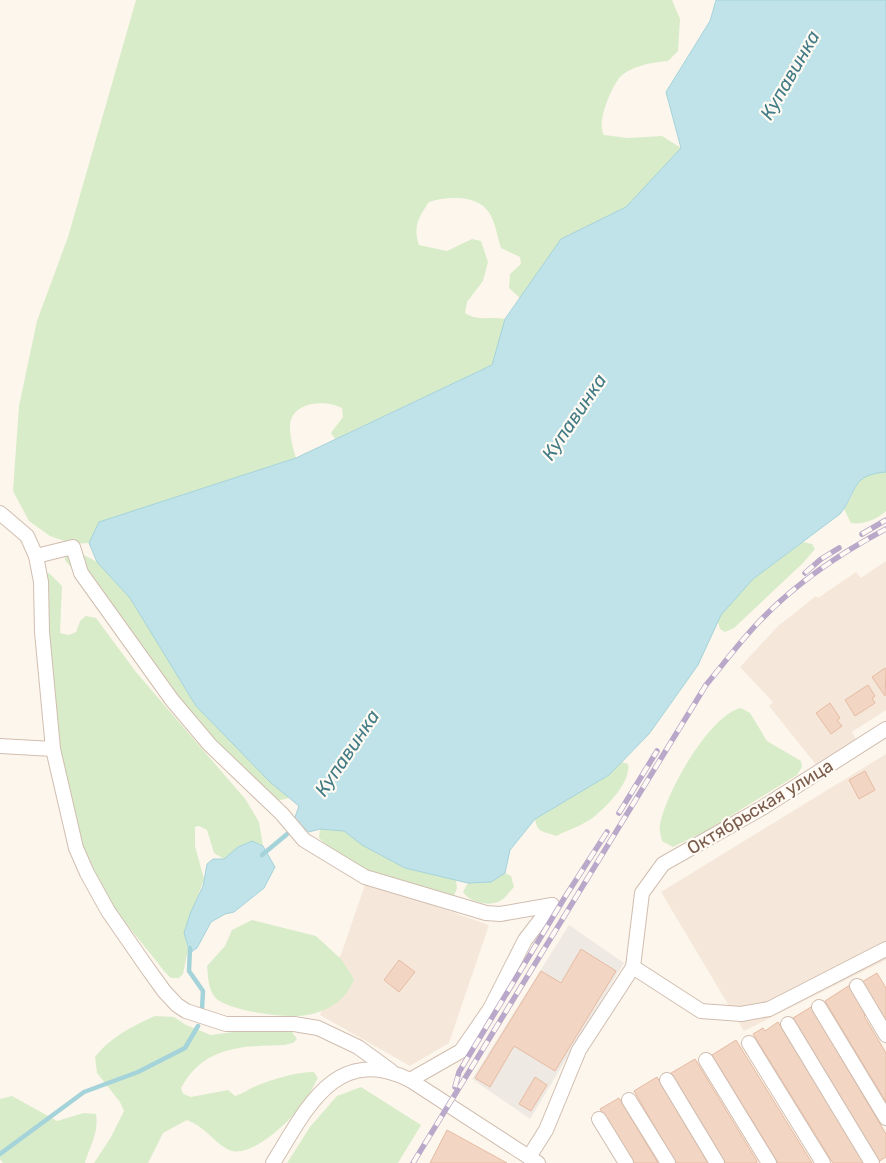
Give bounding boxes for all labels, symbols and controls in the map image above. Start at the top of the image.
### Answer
water label: Купавинка [755,26,825,124]
water label: Купавинка [537,369,611,465]
water label: Купавинка [310,705,384,801]
street label: Октябрьская улица [683,755,837,859]

